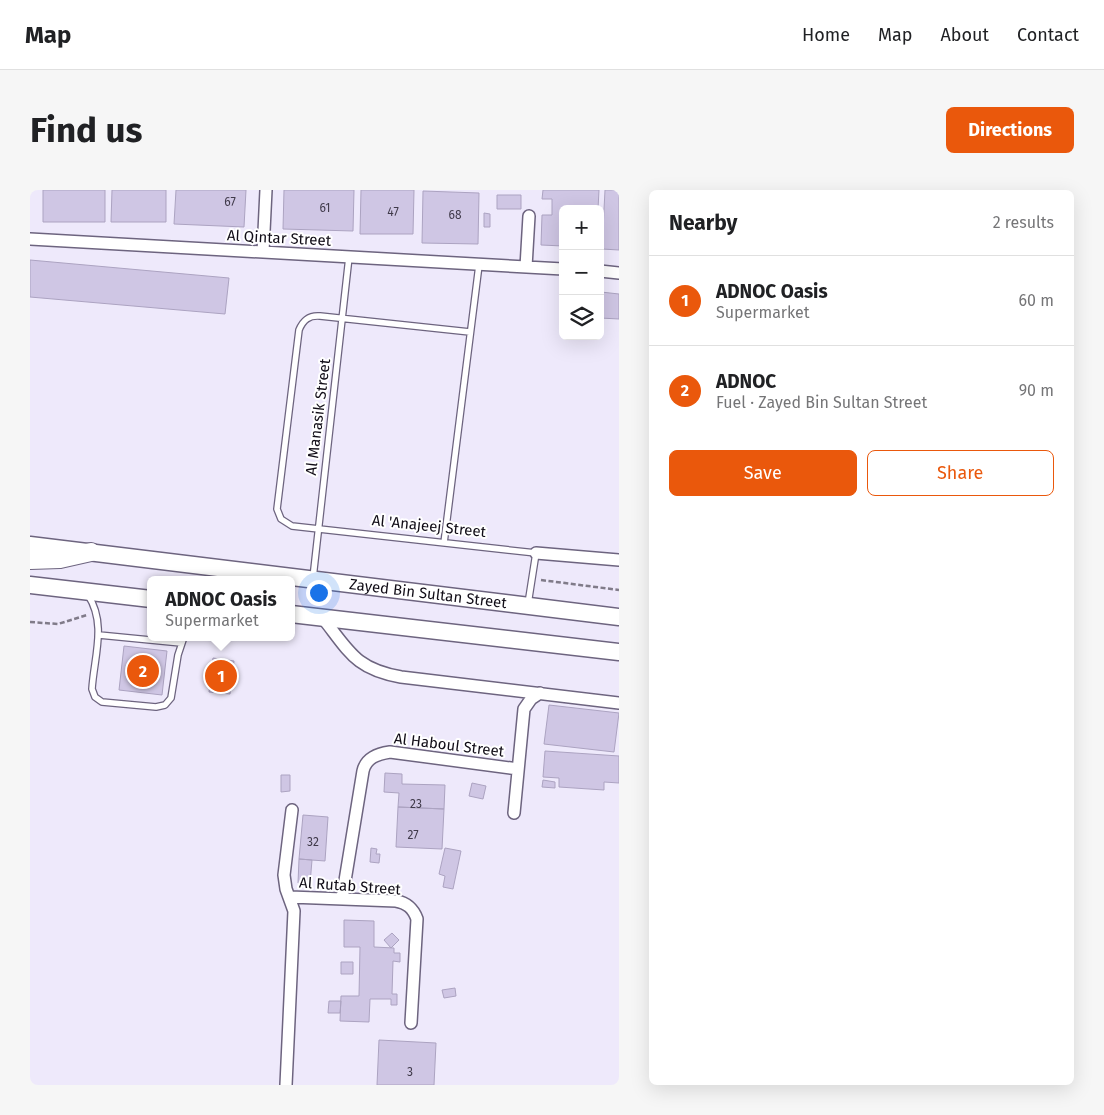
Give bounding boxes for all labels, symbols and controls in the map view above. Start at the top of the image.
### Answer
text: Map [25,21,71,49]
text: Home [802,24,850,46]
text: Map [878,24,912,46]
text: About [940,24,989,46]
text: Contact [1017,24,1079,46]
button: Directions [946,107,1074,153]
text: Find us [30,109,142,151]
house number: 67 [224,195,236,209]
house number: 61 [319,201,331,215]
house number: 47 [387,205,399,219]
map controls [559,205,604,340]
button: + [559,205,604,250]
house number: 68 [448,208,462,222]
text: Nearby [669,210,737,236]
text: 2 results [993,213,1054,232]
street label: Al Qintar Street [226,226,332,250]
button: − [559,250,604,295]
text: ADNOC Oasis [716,280,828,303]
text: 1 [681,291,689,310]
text: 60 m [1019,291,1054,310]
button: layers [559,295,604,340]
text: Supermarket [716,303,810,322]
street label: Al Manasik Street [302,357,334,476]
text: ADNOC [716,370,776,393]
text: 2 [681,381,689,400]
text: 90 m [1019,381,1054,400]
text: Fuel · Zayed Bin Sultan Street [716,393,927,412]
button: Save [669,450,857,496]
button: Share [867,450,1054,496]
street label: Al 'Anajeej Street [371,511,488,541]
street label: Zayed Bin Sultan Street [348,575,508,612]
popup [147,576,295,641]
your location [306,580,332,606]
text: ADNOC Oasis [165,588,277,611]
text: Supermarket [165,611,259,630]
pin: 2 [127,652,159,690]
pin: 1 [205,657,237,695]
street label: Al Haboul Street [393,729,506,761]
house number: 23 [410,797,422,811]
house number: 27 [407,828,419,842]
house number: 32 [307,835,319,849]
street label: Al Rutab Street [299,873,402,899]
house number: 3 [407,1065,413,1079]

